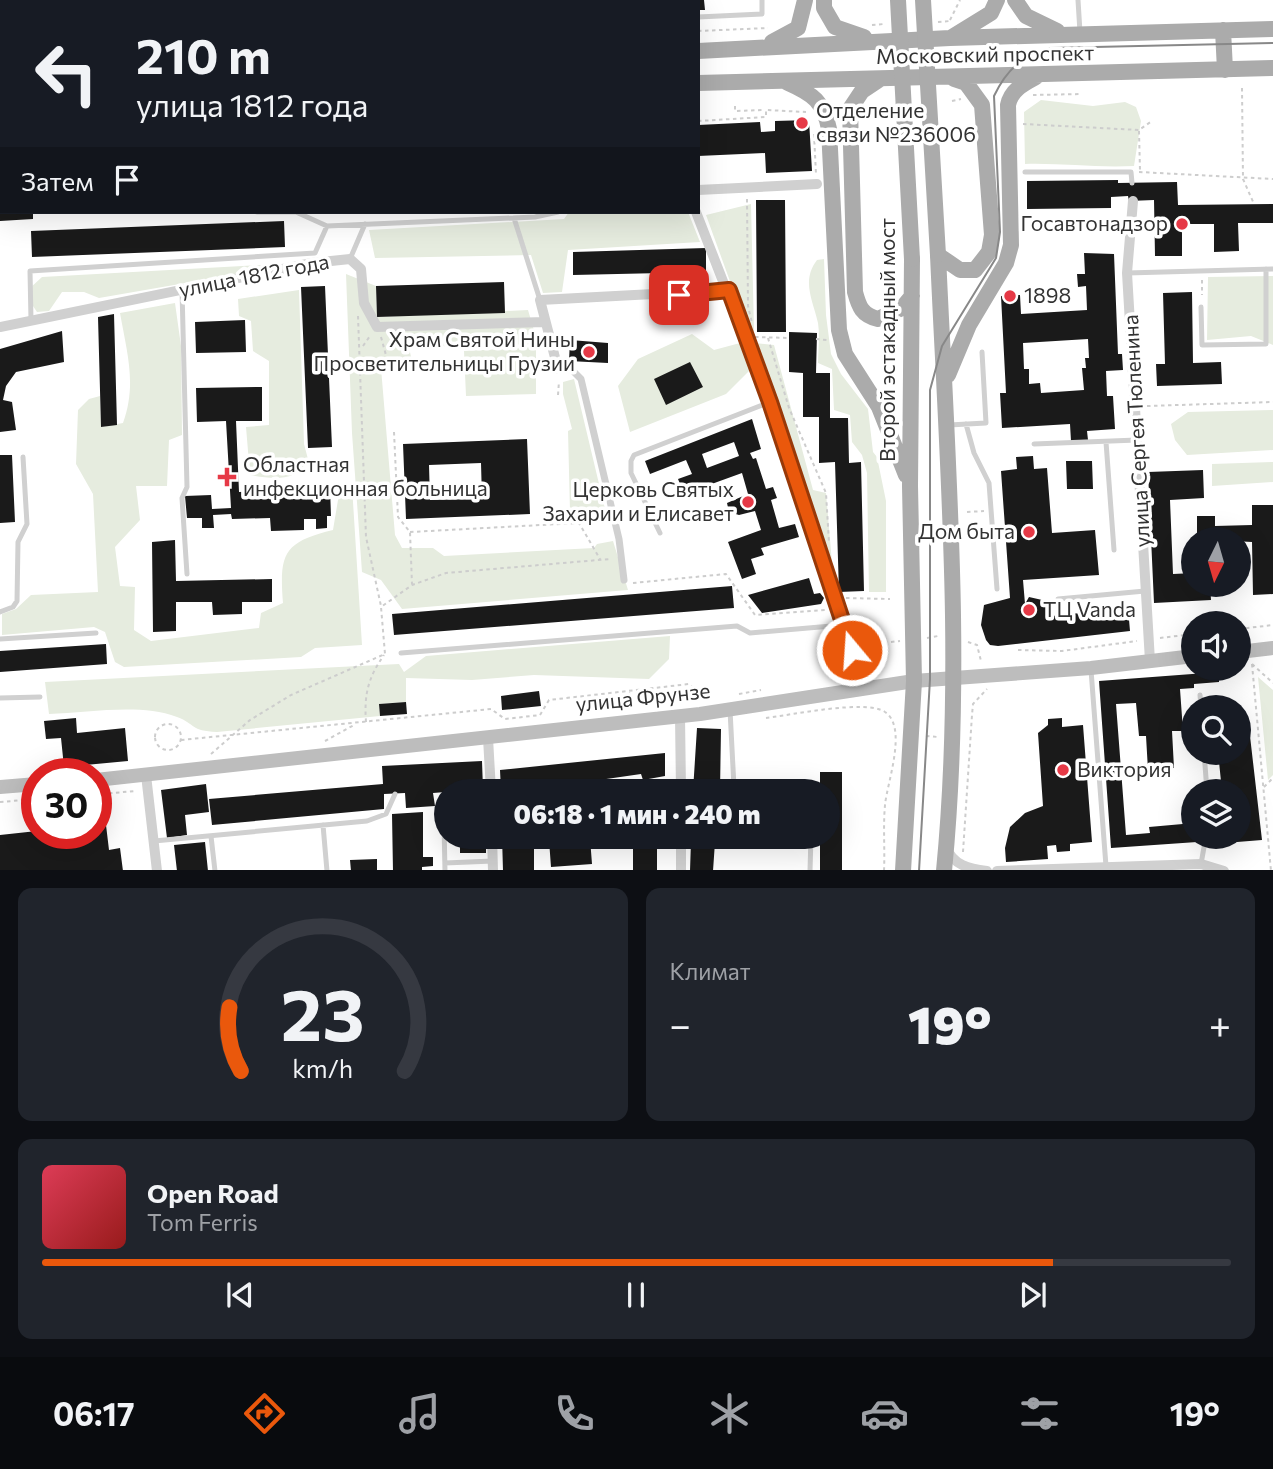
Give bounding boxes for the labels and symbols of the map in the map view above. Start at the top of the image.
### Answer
street label: Московский проспект [876,39,1095,68]
place label: Отделение связи №236006 [816,97,976,146]
marker: Отделение связи №236006 [794,115,810,131]
place label: Госавтонадзор [1020,210,1168,235]
marker: Госавтонадзор [1174,216,1190,232]
street label: Второй эстакадный мост [874,218,899,462]
street label: улица 1812 года [176,248,331,301]
pin [649,265,709,325]
place label: 1898 [1024,282,1071,307]
marker: 1898 [1002,288,1018,304]
street label: улица Сергея Тюленина [1117,314,1154,548]
place label: Храм Святой Нины Просветительницы Грузии [314,326,575,375]
marker: Храм Святой Нины Просветительницы Грузии [581,344,597,360]
place label: Областная инфекционная больница [243,451,488,500]
marker: Областная инфекционная больница [217,467,237,487]
place label: Церковь Святых Захарии и Елисавет [543,476,734,525]
marker: Церковь Святых Захарии и Елисавет [740,494,756,510]
place label: Дом быта [918,518,1015,543]
marker: Дом быта [1021,524,1037,540]
north arrow [1181,527,1251,597]
place label: ТЦ Vanda [1043,596,1136,621]
marker: ТЦ Vanda [1021,602,1037,618]
position arrow [815,613,889,687]
street label: улица Фрунзе [574,677,712,716]
place label: Виктория [1077,756,1171,781]
speed limit sign: 30 [21,758,112,849]
marker: Виктория [1055,762,1071,778]

